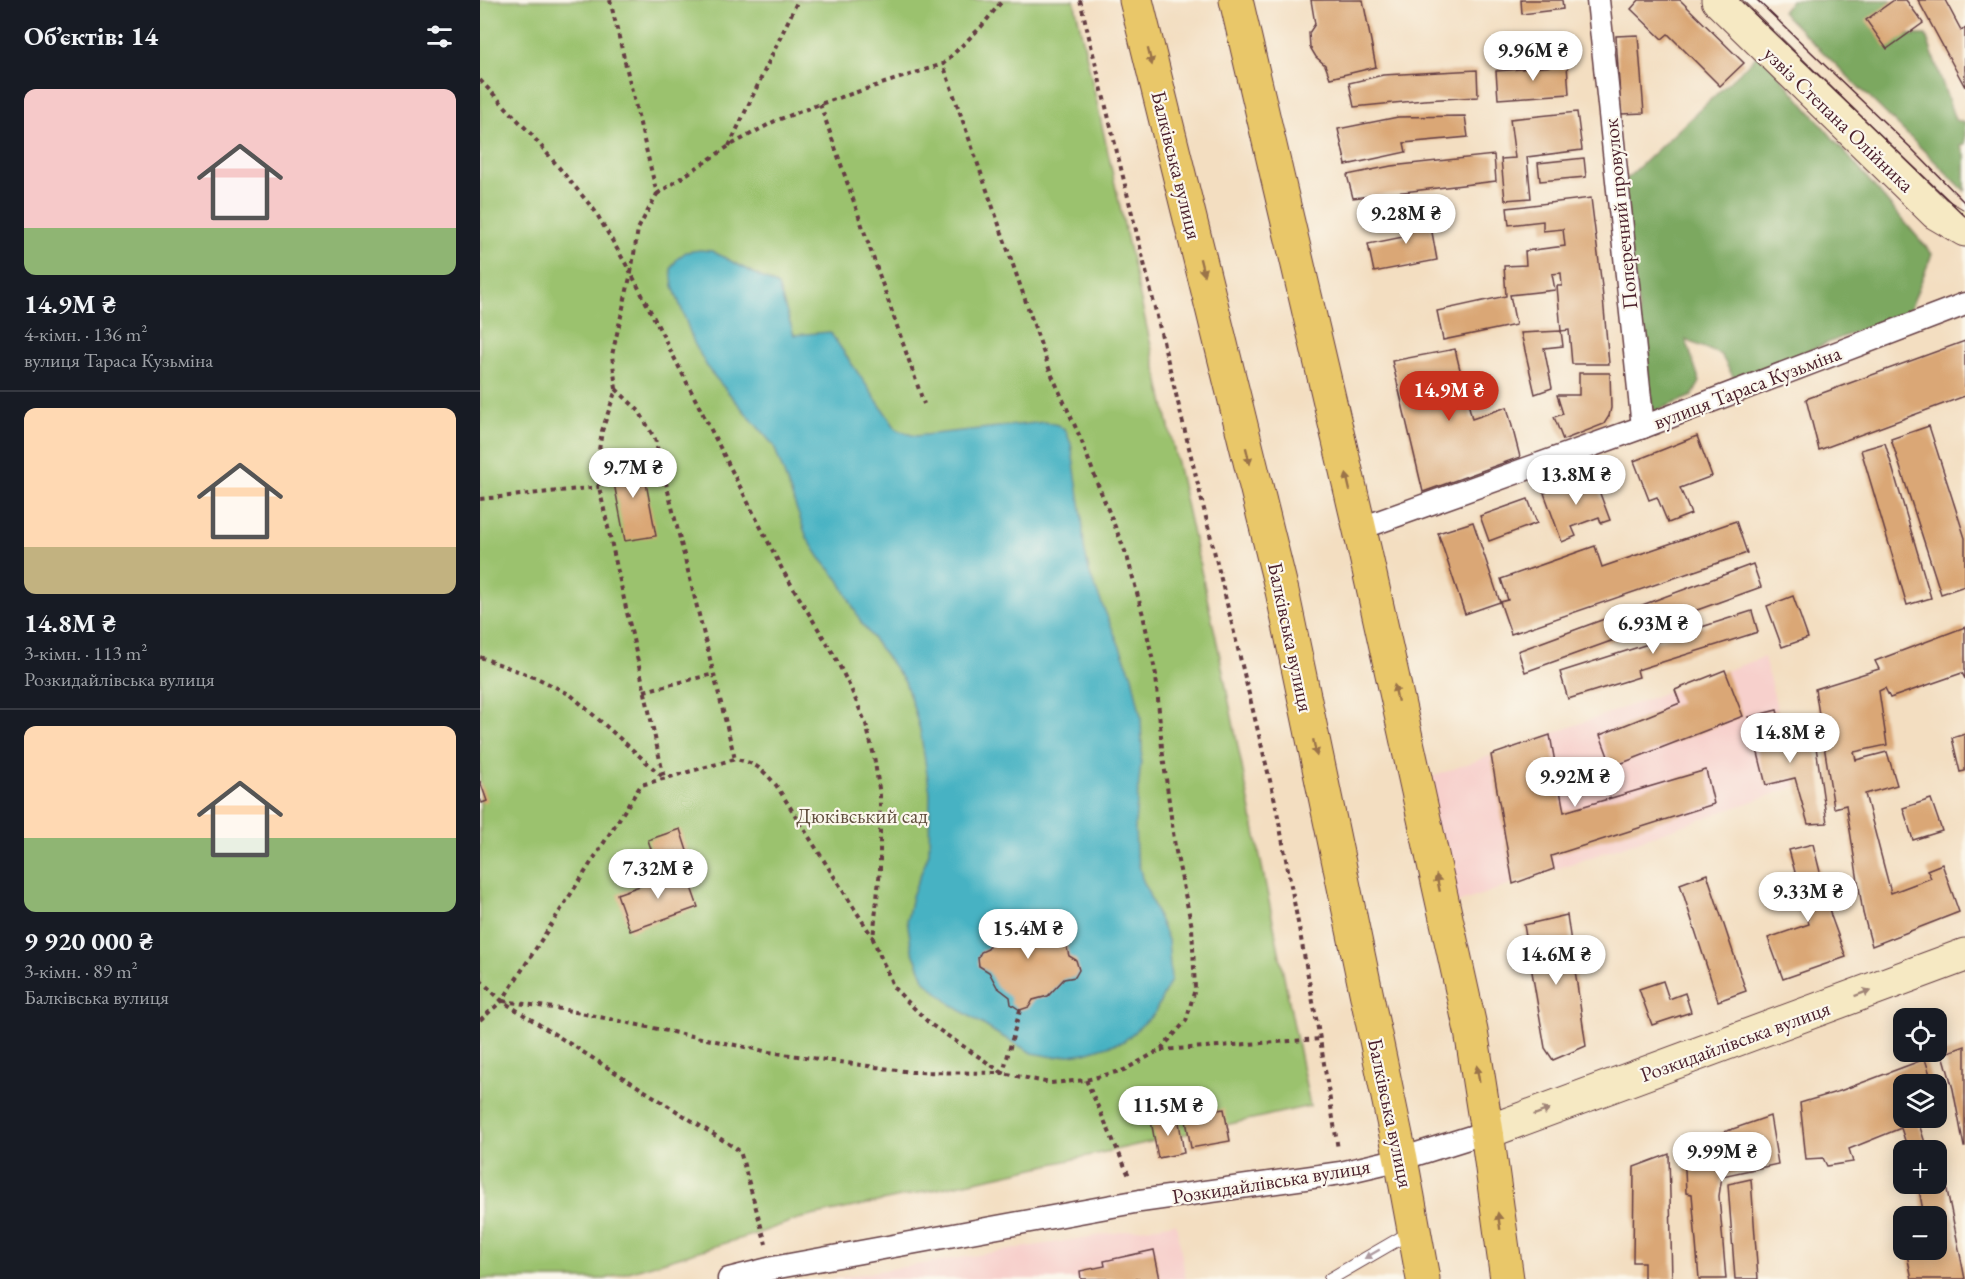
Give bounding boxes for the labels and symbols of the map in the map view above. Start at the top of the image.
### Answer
pin: 9.96M ₴ [1478,31,1588,82]
street label: узвіз Степана Олійника [1758,40,1921,198]
one-way arrow [1146,48,1156,66]
street label: Балківська вулиця [1145,88,1209,242]
street label: Поперечний провулок [1597,117,1643,311]
pin: 9.28M ₴ [1351,194,1461,245]
one-way arrow [1197,257,1207,276]
street label: вулиця Тараса Кузьміна [1649,339,1845,435]
pin: 14.9M ₴ [1394,371,1504,422]
one-way arrow [1244,447,1254,465]
pin: 9.7M ₴ [584,448,682,499]
pin: 13.8M ₴ [1521,455,1631,506]
one-way arrow [1343,473,1353,492]
street label: Балківська вулиця [1262,560,1320,714]
pin: 6.93M ₴ [1598,604,1708,655]
one-way arrow [1391,683,1400,702]
pin: 14.8M ₴ [1735,713,1845,764]
one-way arrow [1311,739,1320,758]
pin: 9.92M ₴ [1520,757,1630,808]
park label: Дюківський сад [796,802,928,829]
pin: 7.32M ₴ [603,849,713,900]
pin: 9.33M ₴ [1753,872,1863,923]
one-way arrow [1433,874,1442,893]
pin: 15.4M ₴ [973,909,1083,960]
pin: 14.6M ₴ [1501,935,1611,986]
one-way arrow [1854,988,1872,998]
street label: Розкидайлівська вулиця [1636,994,1834,1088]
street label: Балківська вулиця [1362,1036,1420,1190]
one-way arrow [1473,1065,1482,1084]
pin: 11.5M ₴ [1113,1086,1223,1137]
one-way arrow [1533,1106,1551,1116]
pin: 9.99M ₴ [1667,1132,1777,1183]
street label: Розкидайлівська вулиця [1170,1152,1372,1210]
one-way arrow [1495,1211,1504,1230]
one-way arrow [1364,1249,1380,1260]

